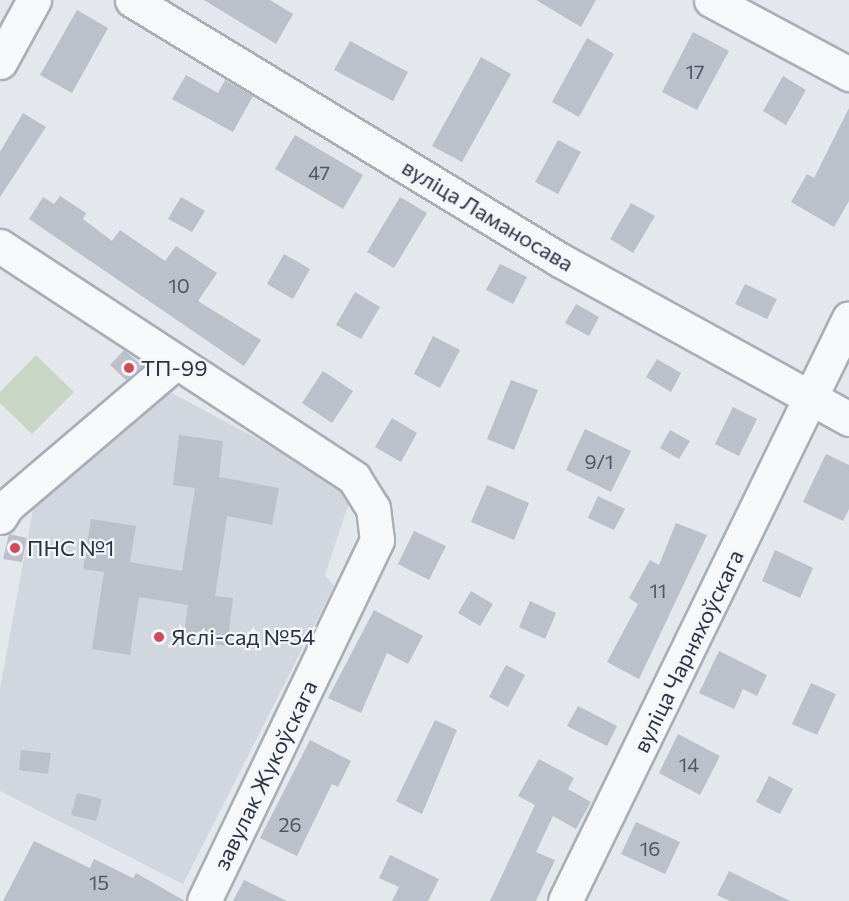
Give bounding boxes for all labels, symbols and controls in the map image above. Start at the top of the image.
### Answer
house number: 17 [685,59,705,83]
street label: вуліца Ламаносава [398,153,578,277]
house number: 47 [308,160,330,184]
house number: 10 [168,273,190,297]
place label: ТП-99 [141,355,208,381]
marker: ТП-99 [122,361,136,375]
house number: 9/1 [584,449,614,473]
place label: ПНС №1 [27,535,114,561]
marker: ПНС №1 [8,541,22,555]
street label: вуліца Чарняхоўскага [627,545,749,757]
house number: 11 [649,578,667,602]
place label: Яслі-сад №54 [171,624,315,650]
marker: Яслі-сад №54 [152,630,166,644]
street label: завулак Жукоўскага [208,676,322,874]
house number: 14 [679,752,699,776]
house number: 26 [278,812,302,836]
house number: 16 [640,836,660,860]
house number: 15 [89,870,109,894]

